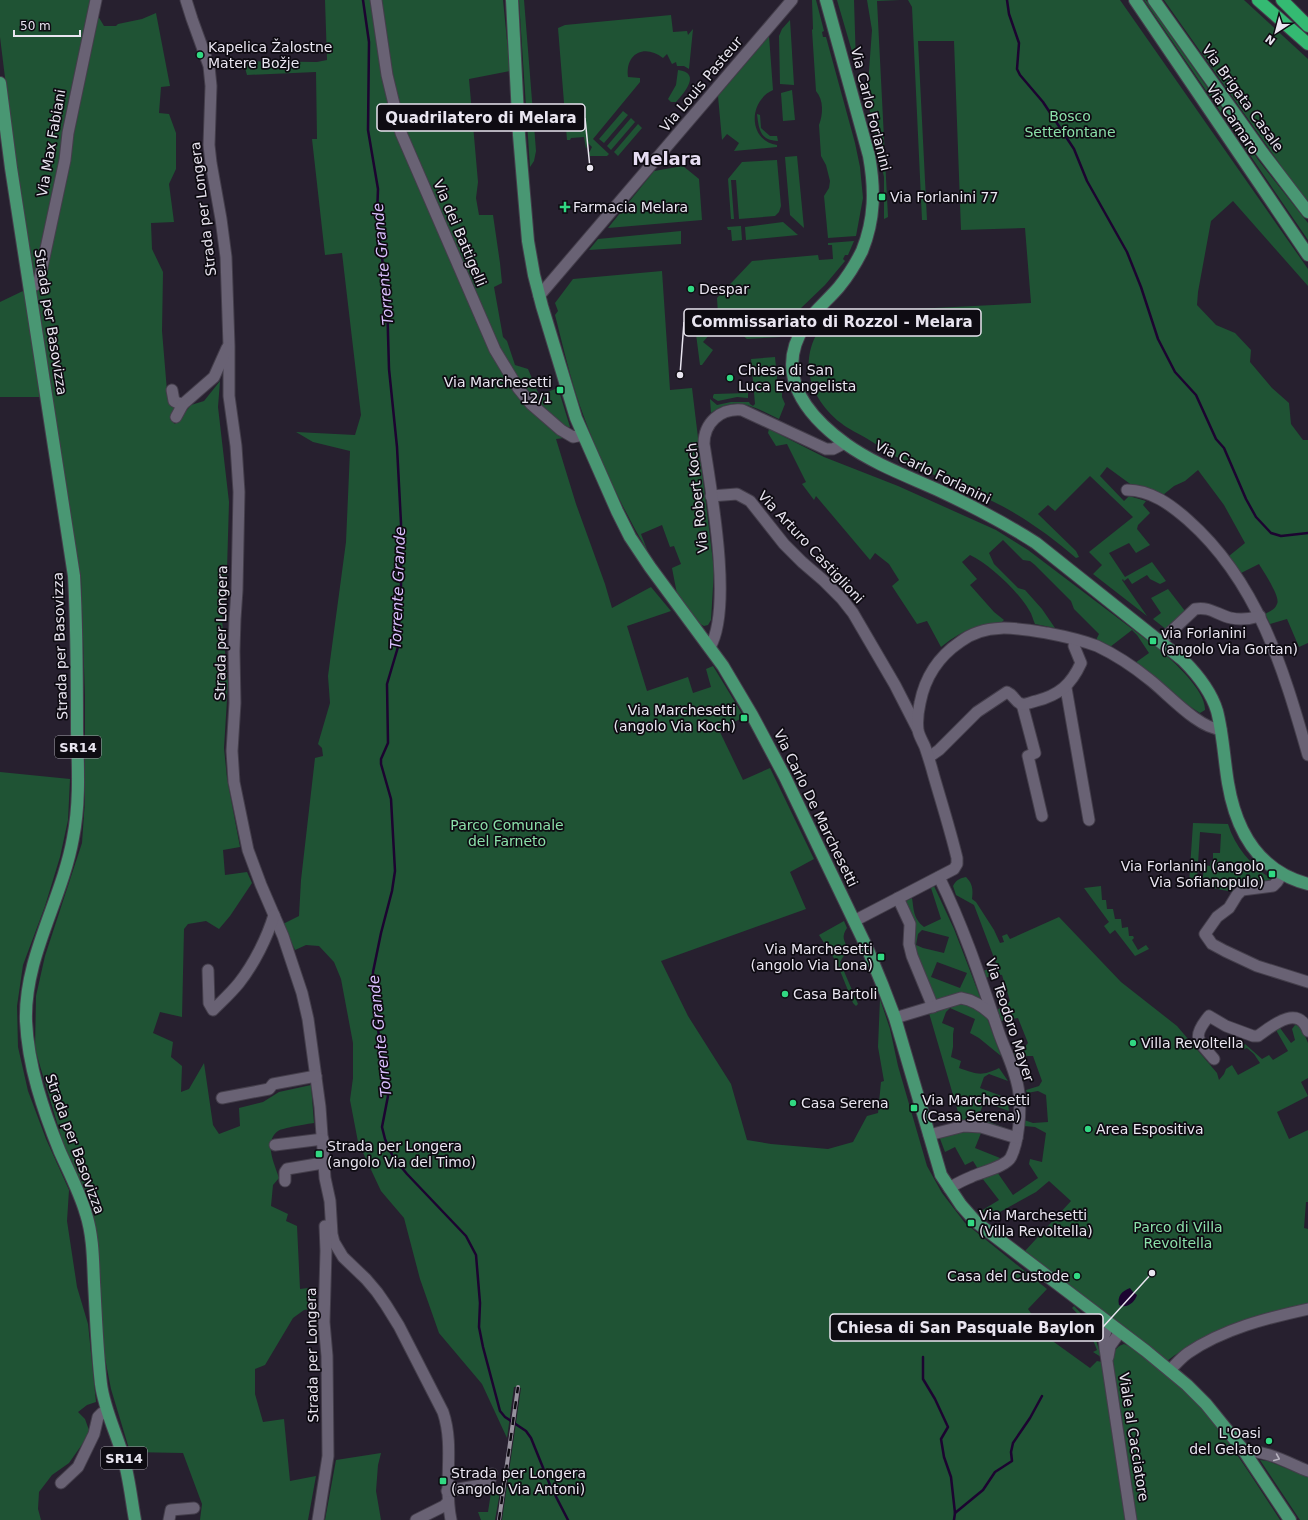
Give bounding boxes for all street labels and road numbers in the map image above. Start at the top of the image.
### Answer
street label: Via Louis Pasteur [657,33,746,135]
street label: Via Brigata Casale [1199,41,1287,155]
street label: Via Carlo Forlanini [848,45,894,173]
street label: Via Carnaro [1204,81,1262,157]
street label: Via Max Fabiani [34,88,68,198]
street label: Strada per Longera [187,141,219,277]
street label: Via dei Battigelli [430,177,490,289]
street label: Strada per Basovizza [32,248,70,396]
street label: Via Carlo Forlanini [872,437,994,507]
street label: Via Robert Koch [683,442,711,554]
street label: Via Arturo Castiglioni [755,488,867,606]
street label: Strada per Longera [212,565,230,701]
street label: Strada per Basovizza [49,572,71,720]
street label: Via Carlo De Marchesetti [771,727,861,889]
road number: SR14 [55,736,101,758]
street label: Via Teodoro Mayer [982,956,1038,1084]
street label: Strada per Basovizza [42,1072,108,1216]
street label: Strada per Longera [303,1287,321,1423]
street label: Viale al Cacciatore [1116,1372,1152,1502]
road number: SR14 [101,1447,147,1469]

